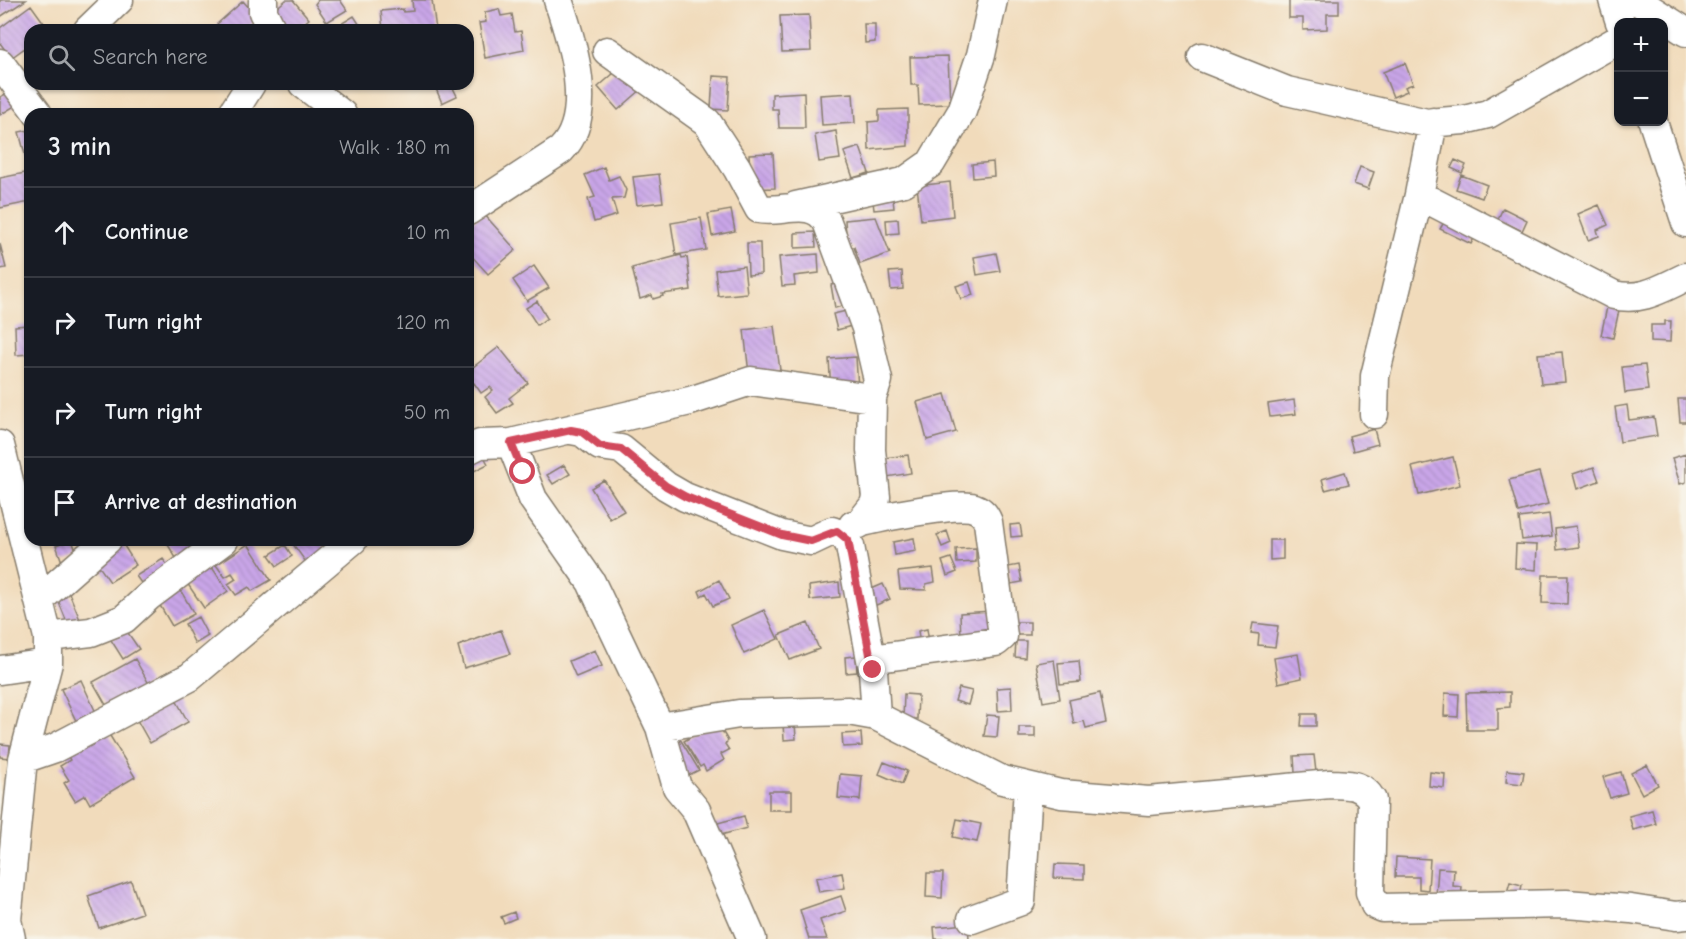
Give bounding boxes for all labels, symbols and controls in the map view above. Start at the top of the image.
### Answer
map controls [1614,18,1668,126]
button: + [1614,18,1668,72]
search box [24,24,474,90]
icon: search [45,41,78,74]
text: Search here [93,44,208,70]
button: − [1614,72,1668,126]
text: 3 min [48,132,111,162]
text: Walk · 180 m [339,136,450,159]
icon: ahead [48,216,81,249]
text: Continue [105,219,188,245]
text: 10 m [407,221,450,244]
icon: right [48,306,81,339]
text: Turn right [105,309,202,335]
text: 120 m [396,311,450,334]
icon: right [48,396,81,429]
text: Turn right [105,399,202,425]
text: 50 m [404,401,450,424]
route start [509,458,535,484]
icon: arrive [48,486,81,519]
text: Arrive at destination [105,489,297,515]
route end [859,656,885,682]

